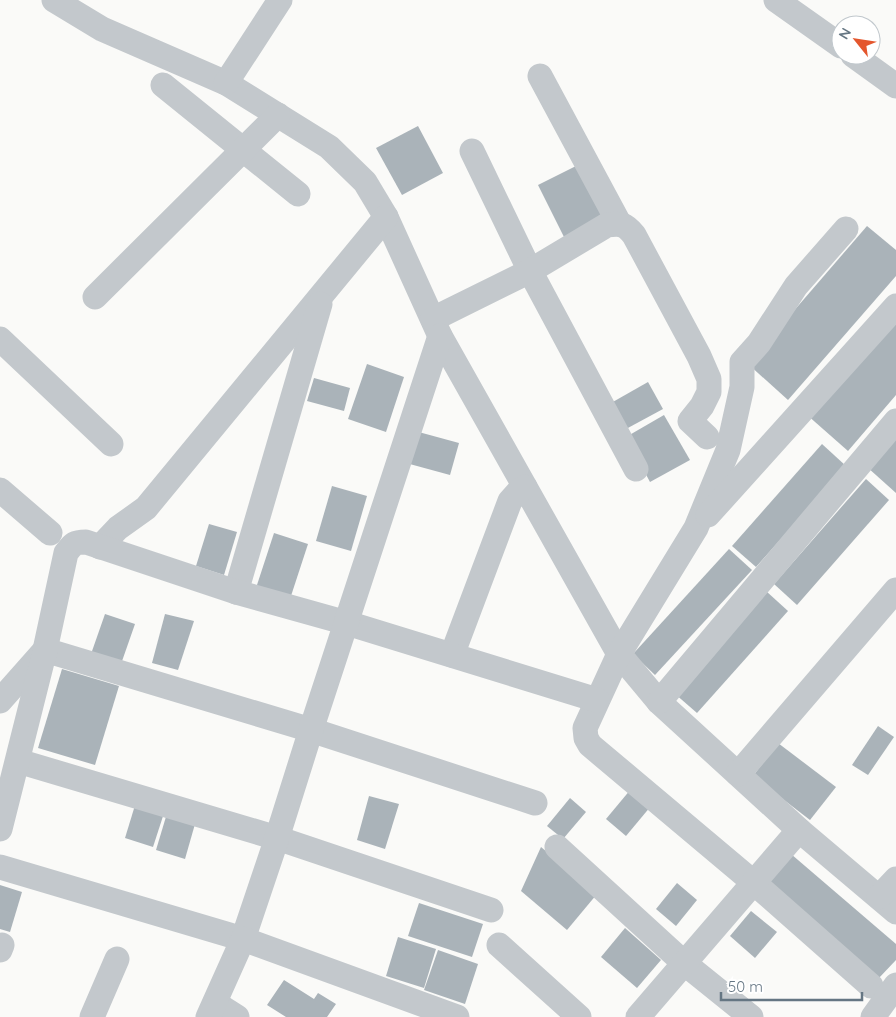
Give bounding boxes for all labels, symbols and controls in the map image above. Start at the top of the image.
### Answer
north arrow [831,15,881,65]
text: N [834,25,855,42]
scale bar [721,970,862,1002]
text: 50 m [728,977,763,996]

